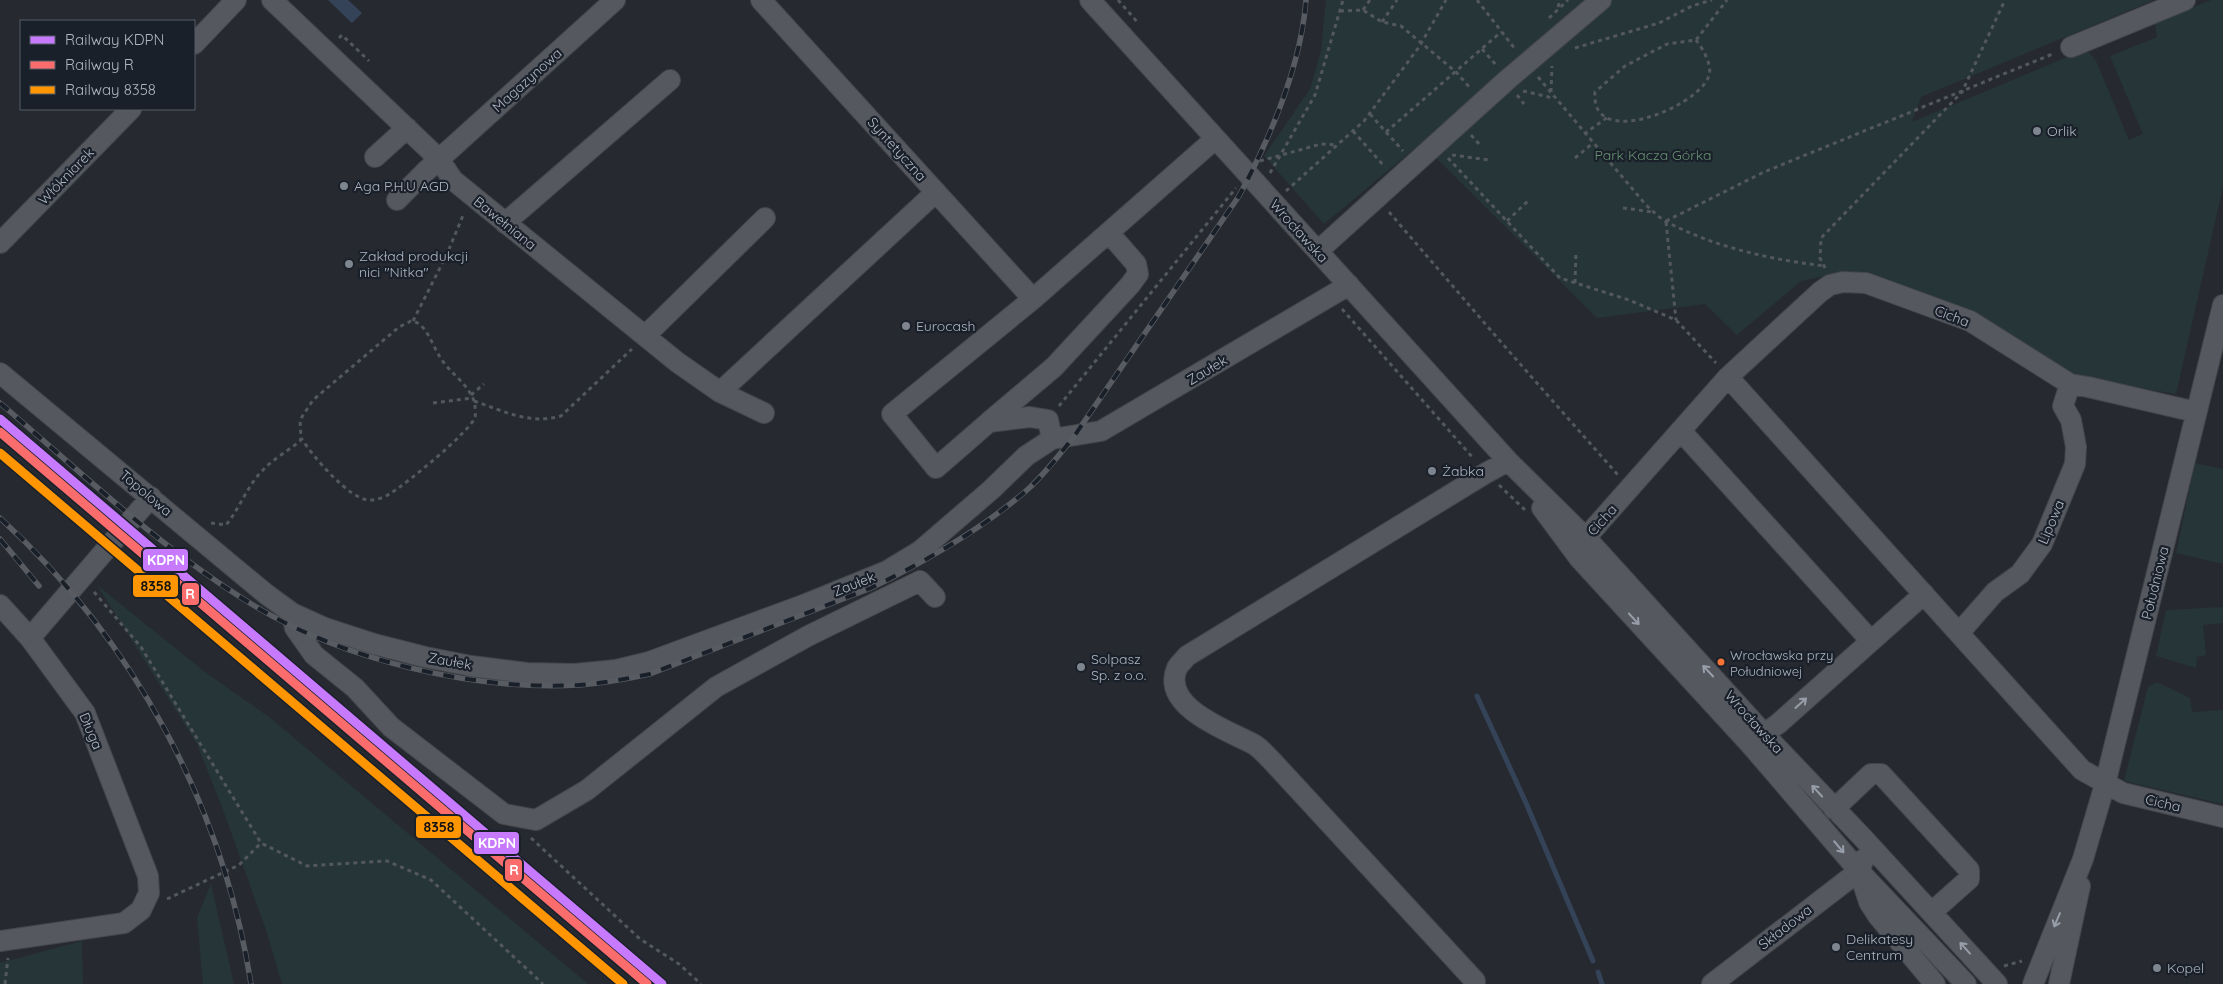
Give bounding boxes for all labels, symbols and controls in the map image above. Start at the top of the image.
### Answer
legend [20,20,195,110]
text: Railway KDPN [65,30,164,49]
street label: Magazynowa [488,44,566,116]
text: Railway R [65,55,134,74]
text: Railway 8358 [65,80,156,99]
street label: Syntetyczna [864,113,930,185]
place label: Orlik [2047,122,2077,140]
marker: Orlik [2031,125,2043,137]
street label: Włókniarek [34,144,98,208]
park label: Park Kacza Górka [1594,146,1712,164]
place label: Aga P.H.U AGD [354,177,449,195]
marker: Aga P.H.U AGD [338,180,350,192]
street label: Bawełniana [470,192,540,254]
street label: Wrocławska [1266,196,1332,266]
place label: Zakład produkcji nici "Nitka" [359,247,468,281]
marker: Zakład produkcji nici "Nitka" [343,258,355,270]
street label: Cicha [1932,301,1972,331]
place label: Eurocash [916,317,976,335]
marker: Eurocash [900,320,912,332]
street label: Zaułek [1184,351,1230,389]
place label: Żabka [1442,462,1484,480]
marker: Żabka [1426,465,1438,477]
street label: Topolowa [116,466,176,520]
street label: Lipowa [2034,497,2068,547]
street label: Cicha [1583,501,1621,539]
street label: Południowa [2137,544,2173,622]
line badge: KDPN [142,548,189,572]
text: KDPN [147,551,185,569]
street label: Zaułek [830,567,878,601]
line badge: 8358 [132,574,179,598]
text: 8358 [141,577,172,595]
line badge: R [181,582,200,606]
text: R [185,585,195,603]
one-way arrow [1628,612,1640,625]
place label: Wrocławska przy Południowej [1730,647,1833,679]
street label: Zaułek [427,648,473,674]
place label: Solpasz Sp. z o.o. [1091,650,1146,684]
marker: Wrocławska przy Południowej [1716,657,1726,667]
marker: Solpasz Sp. z o.o. [1075,661,1087,673]
one-way arrow [1702,665,1714,678]
street label: Wrocławska [1721,687,1787,757]
one-way arrow [1795,697,1808,709]
street label: Długa [75,710,107,752]
one-way arrow [1812,785,1823,798]
street label: Cicha [2144,790,2182,816]
line badge: 8358 [415,815,462,839]
text: 8358 [424,818,455,836]
line badge: KDPN [473,831,520,855]
text: KDPN [478,834,516,852]
one-way arrow [1833,840,1844,853]
line badge: R [504,858,523,882]
text: R [509,861,519,879]
street label: Składowa [1755,900,1815,954]
one-way arrow [2052,912,2061,927]
place label: Delikatesy Centrum [1846,930,1913,964]
marker: Delikatesy Centrum [1830,941,1842,953]
one-way arrow [1959,941,1971,954]
place label: Kopel [2167,959,2204,977]
marker: Kopel [2151,962,2163,974]

